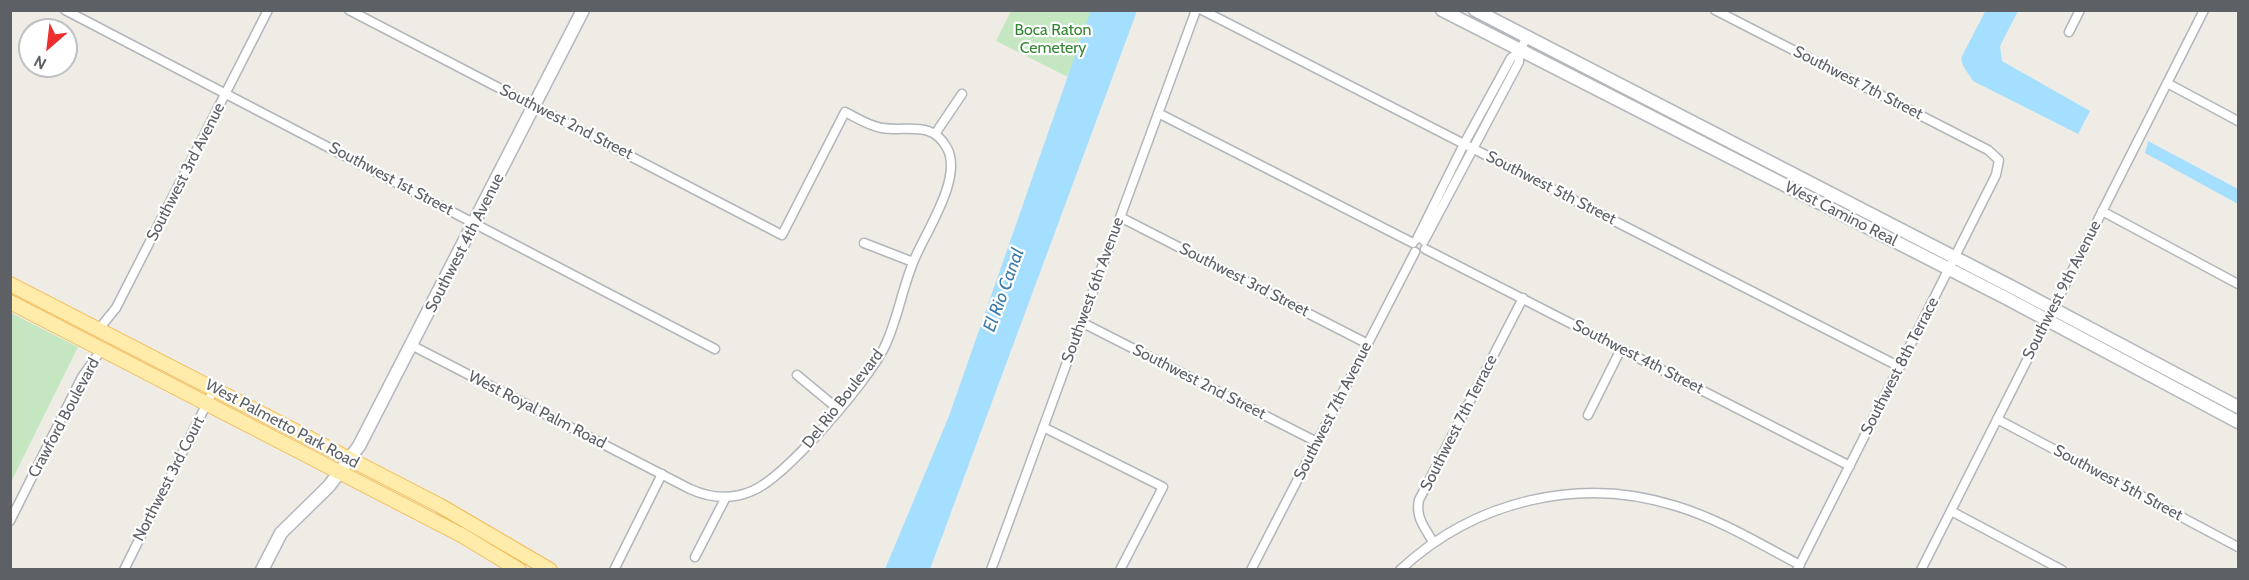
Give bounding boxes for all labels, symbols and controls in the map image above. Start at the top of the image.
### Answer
north arrow [18,18,78,78]
park label: Boca Raton Cemetery [1014,20,1092,58]
street label: Southwest 7th Street [1790,42,1926,124]
text: N [31,52,50,74]
street label: Southwest 2nd Street [496,80,636,164]
street label: Southwest 3rd Avenue [143,100,229,244]
street label: Southwest 1st Street [326,138,456,220]
street label: Southwest 5th Street [1483,147,1619,229]
street label: Southwest 4th Avenue [422,170,508,316]
street label: West Camino Real [1782,177,1900,251]
street label: Southwest 6th Avenue [1058,215,1128,365]
street label: Southwest 9th Avenue [2019,217,2105,363]
street label: Southwest 3rd Street [1176,239,1312,321]
water label: El Rio Canal [979,245,1029,335]
street label: Southwest 8th Terrace [1857,294,1943,438]
street label: Southwest 4th Street [1570,316,1706,398]
street label: Southwest 7th Avenue [1290,339,1376,483]
street label: Southwest 2nd Street [1129,340,1269,424]
street label: Del Rio Boulevard [798,346,888,452]
street label: Southwest 7th Terrace [1416,352,1502,494]
street label: Crawford Boulevard [24,355,104,481]
street label: West Royal Palm Road [465,367,609,453]
street label: West Palmetto Park Road [202,375,362,473]
street label: Northwest 3rd Court [129,413,209,545]
street label: Southwest 5th Street [2050,441,2186,525]

